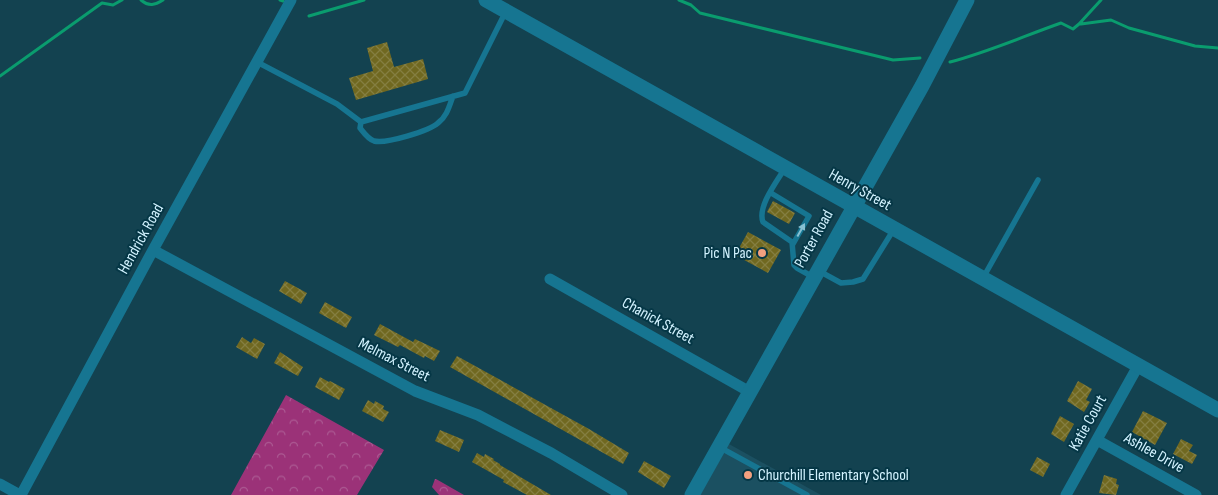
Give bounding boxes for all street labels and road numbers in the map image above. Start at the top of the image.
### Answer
street label: Henry Street [825,165,895,215]
street label: Hendrick Road [114,201,168,277]
street label: Porter Road [790,207,838,271]
street label: Chanick Street [619,293,697,349]
street label: Melmax Street [355,334,433,386]
street label: Katie Court [1065,392,1111,454]
street label: Ashlee Drive [1120,428,1187,477]

